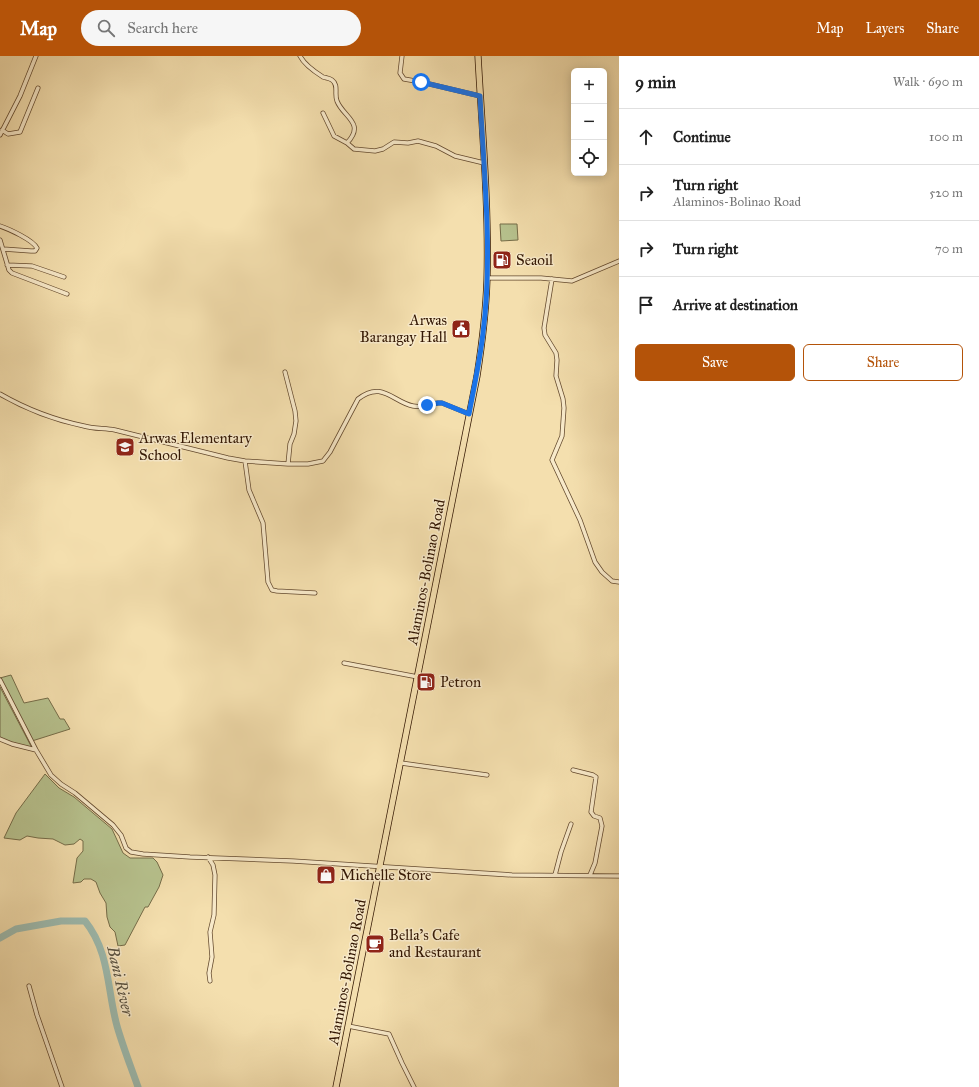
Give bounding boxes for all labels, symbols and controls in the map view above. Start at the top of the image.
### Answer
search box [81,10,361,46]
text: Map [20,17,57,40]
icon: search [95,17,117,39]
text: Search here [127,19,198,37]
text: Map [816,20,844,37]
text: Layers [866,20,904,37]
text: Share [926,20,959,37]
map controls [571,68,607,176]
button: + [571,68,607,104]
text: 9 min [635,72,676,93]
route start [412,73,430,91]
text: Walk · 690 m [893,74,963,90]
button: − [571,104,607,140]
icon: ahead [635,126,657,148]
text: Continue [673,128,731,146]
text: 100 m [929,129,963,145]
button: locate [571,140,607,176]
text: Turn right [673,176,738,194]
icon: right [635,182,657,204]
text: 520 m [929,185,963,201]
text: Alaminos-Bolinao Road [673,194,801,210]
icon: right [635,238,657,260]
text: Turn right [673,240,738,258]
text: 70 m [935,241,963,257]
fuel station icon: Seaoil [491,249,513,271]
place label: Seaoil [516,251,554,269]
icon: arrive [635,294,657,316]
text: Arrive at destination [673,296,798,314]
place label: Arwas Barangay Hall [360,311,448,346]
public building icon: Arwas Barangay Hall [450,318,472,340]
button: Save [635,344,795,381]
button: Share [803,344,963,381]
route end [418,396,436,414]
place label: Arwas Elementary School [138,429,253,464]
school or university icon: Arwas Elementary School [114,436,136,458]
street label: Alaminos-Bolinao Road [403,497,449,647]
fuel station icon: Petron [415,671,437,693]
place label: Petron [440,673,481,691]
shop icon: Michelle Store [315,864,337,886]
place label: Michelle Store [340,866,431,884]
street label: Alaminos-Bolinao Road [324,897,370,1047]
place label: Bella’s Cafe and Restaurant [389,926,482,961]
cafe icon: Bella’s Cafe and Restaurant [364,933,386,955]
water label: Bani River [103,943,138,1019]

